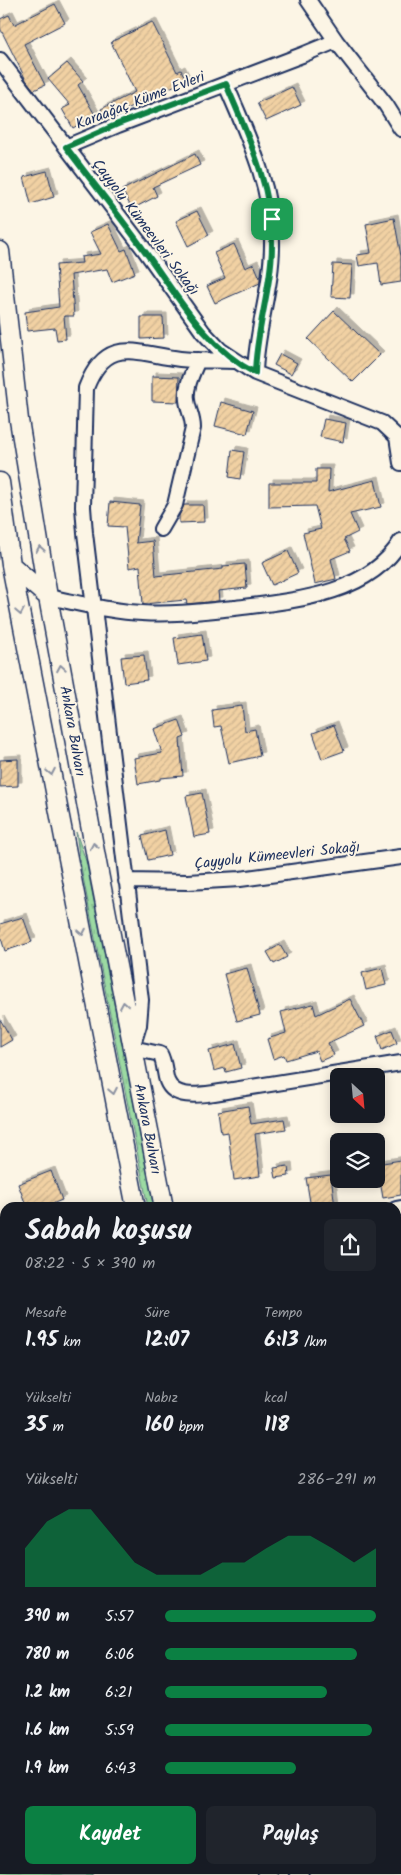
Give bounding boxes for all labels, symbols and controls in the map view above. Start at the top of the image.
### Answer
street label: Karaağaç Küme Evleri [72,65,210,137]
street label: Çayyolu Kümeevleri Sokağı [86,154,205,301]
pin [251,198,293,240]
icon: arrive [258,205,286,233]
one-way arrow [36,545,46,554]
one-way arrow [15,608,25,617]
one-way arrow [57,664,67,673]
street label: Ankara Bulvarı [52,684,92,779]
one-way arrow [45,768,55,777]
street label: Çayyolu Kümeevleri Sokağı [193,835,361,877]
one-way arrow [89,841,99,850]
one-way arrow [76,927,86,936]
one-way arrow [120,1001,130,1009]
north arrow [330,1068,385,1122]
map controls [330,1068,385,1188]
street label: Ankara Bulvarı [126,1082,168,1177]
one-way arrow [107,1087,118,1096]
button: layers [330,1133,385,1188]
text: Sabah koşusu [25,1209,191,1254]
button: share [324,1219,376,1271]
text: 08:22 · 5 × 390 m [25,1251,155,1276]
text: Mesafe [25,1302,66,1324]
text: Süre [145,1302,170,1324]
text: Tempo [264,1302,302,1324]
text: 1.95 [25,1324,58,1357]
text: 12:07 [145,1324,189,1357]
text: 6:13 [264,1324,299,1357]
text: km [58,1331,81,1353]
text: /km [299,1331,327,1353]
text: Yükselti [25,1387,71,1409]
text: Nabız [145,1387,178,1409]
text: kcal [264,1387,287,1409]
text: 35 [25,1409,47,1442]
text: 160 [145,1409,173,1442]
text: 118 [264,1409,289,1442]
text: m [47,1416,64,1438]
text: bpm [173,1416,204,1438]
text: Yükselti [25,1467,77,1492]
text: 286–291 m [297,1467,376,1492]
text: 390 m [25,1604,69,1629]
text: 5:57 [105,1604,134,1629]
text: 780 m [25,1642,69,1667]
text: 6:06 [105,1642,135,1667]
text: 1.2 km [25,1680,70,1705]
text: 6:21 [105,1680,132,1705]
text: 1.6 km [25,1718,69,1743]
text: 5:59 [105,1718,134,1743]
text: 1.9 km [25,1756,69,1781]
text: 6:43 [105,1756,136,1781]
button: Kaydet [25,1806,196,1864]
button: Paylaş [206,1806,376,1864]

